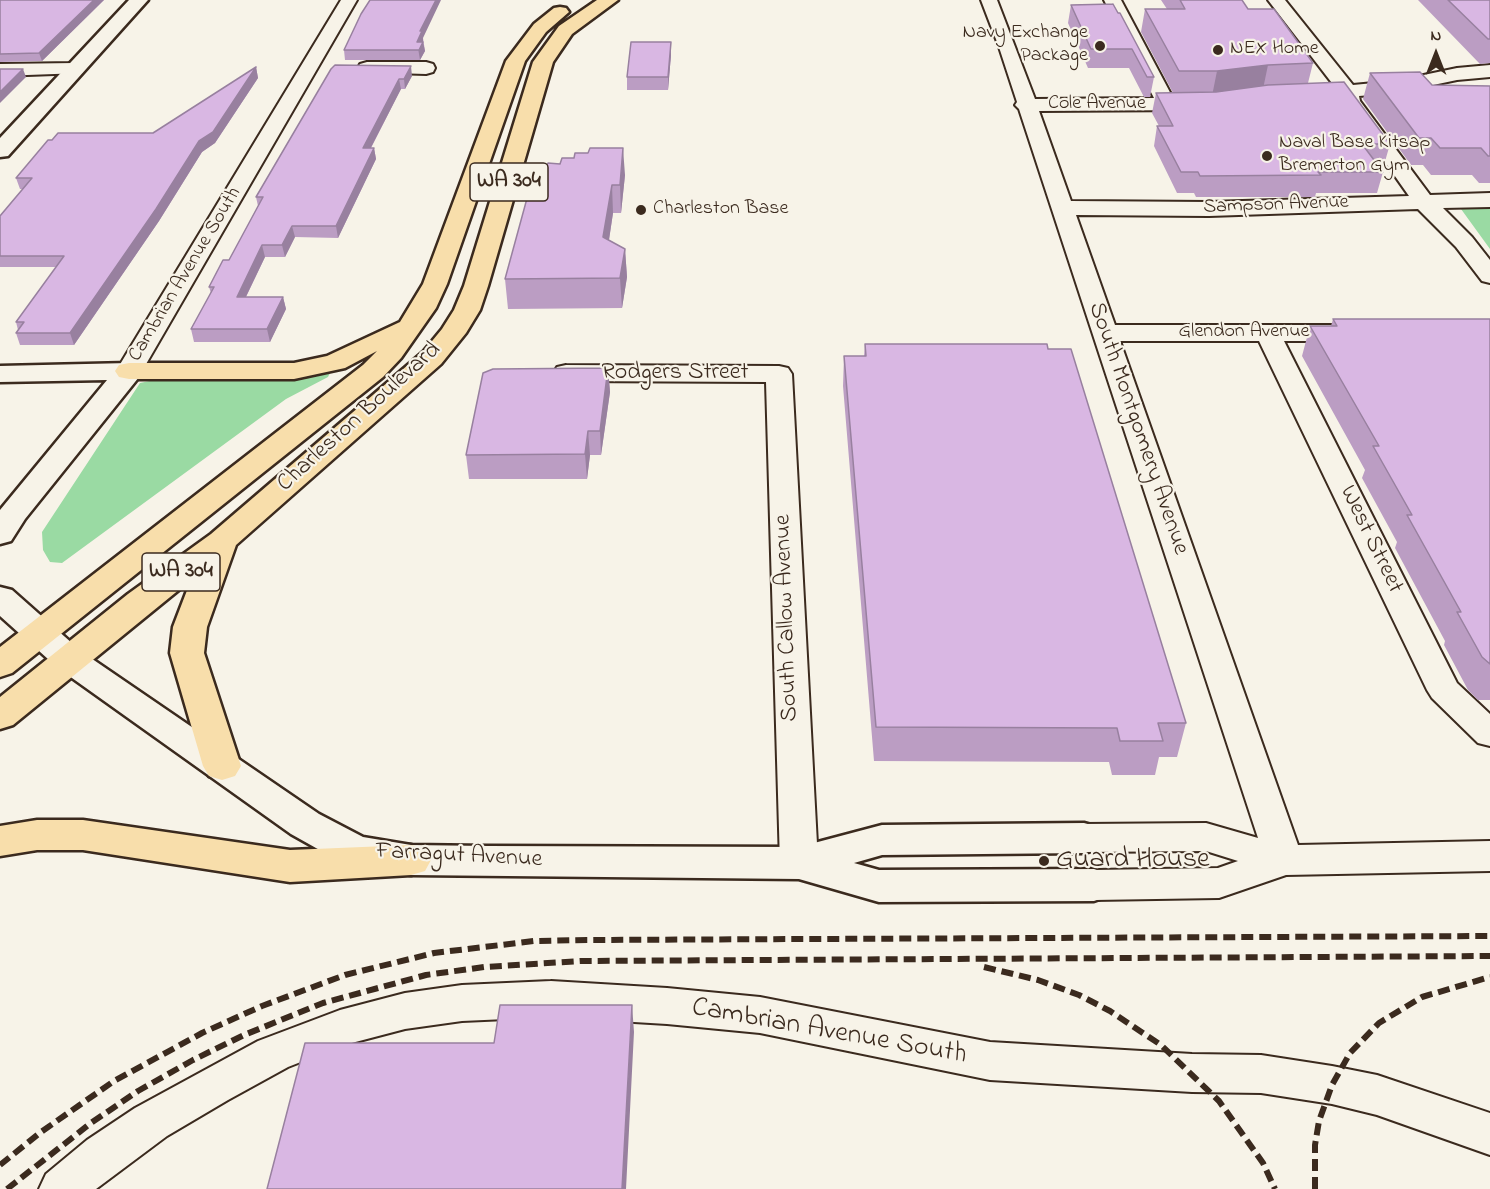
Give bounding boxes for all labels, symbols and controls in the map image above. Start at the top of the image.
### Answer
place label: Navy Exchange Package [962,22,1088,69]
north arrow [1406,24,1466,84]
text: N [1431,24,1441,48]
place label: NEX Home [1230,38,1319,62]
marker: Navy Exchange Package [1093,39,1107,53]
marker: NEX Home [1211,43,1225,57]
street label: Cole Avenue [1048,93,1146,117]
place label: Naval Base Kitsap Bremerton Gym [1279,132,1430,179]
marker: Naval Base Kitsap Bremerton Gym [1260,149,1274,163]
road number: WA 304 [470,163,548,201]
street label: Cambrian Avenue South [124,184,248,366]
street label: Sampson Avenue [1203,191,1349,221]
place label: Charleston Base [653,198,788,222]
marker: Charleston Base [634,203,648,217]
street label: South Montgomery Avenue [1080,299,1194,559]
street label: Glendon Avenue [1178,321,1310,345]
street label: Charleston Boulevard [272,337,448,499]
street label: Rodgers Street [602,360,748,388]
street label: West Street [1332,482,1408,598]
street label: South Callow Avenue [770,514,806,722]
road number: WA 304 [142,553,220,591]
street label: Farragut Avenue [375,838,543,876]
place label: Guard House [1056,844,1210,878]
marker: Guard House [1037,854,1051,868]
street label: Cambrian Avenue South [689,992,969,1074]

